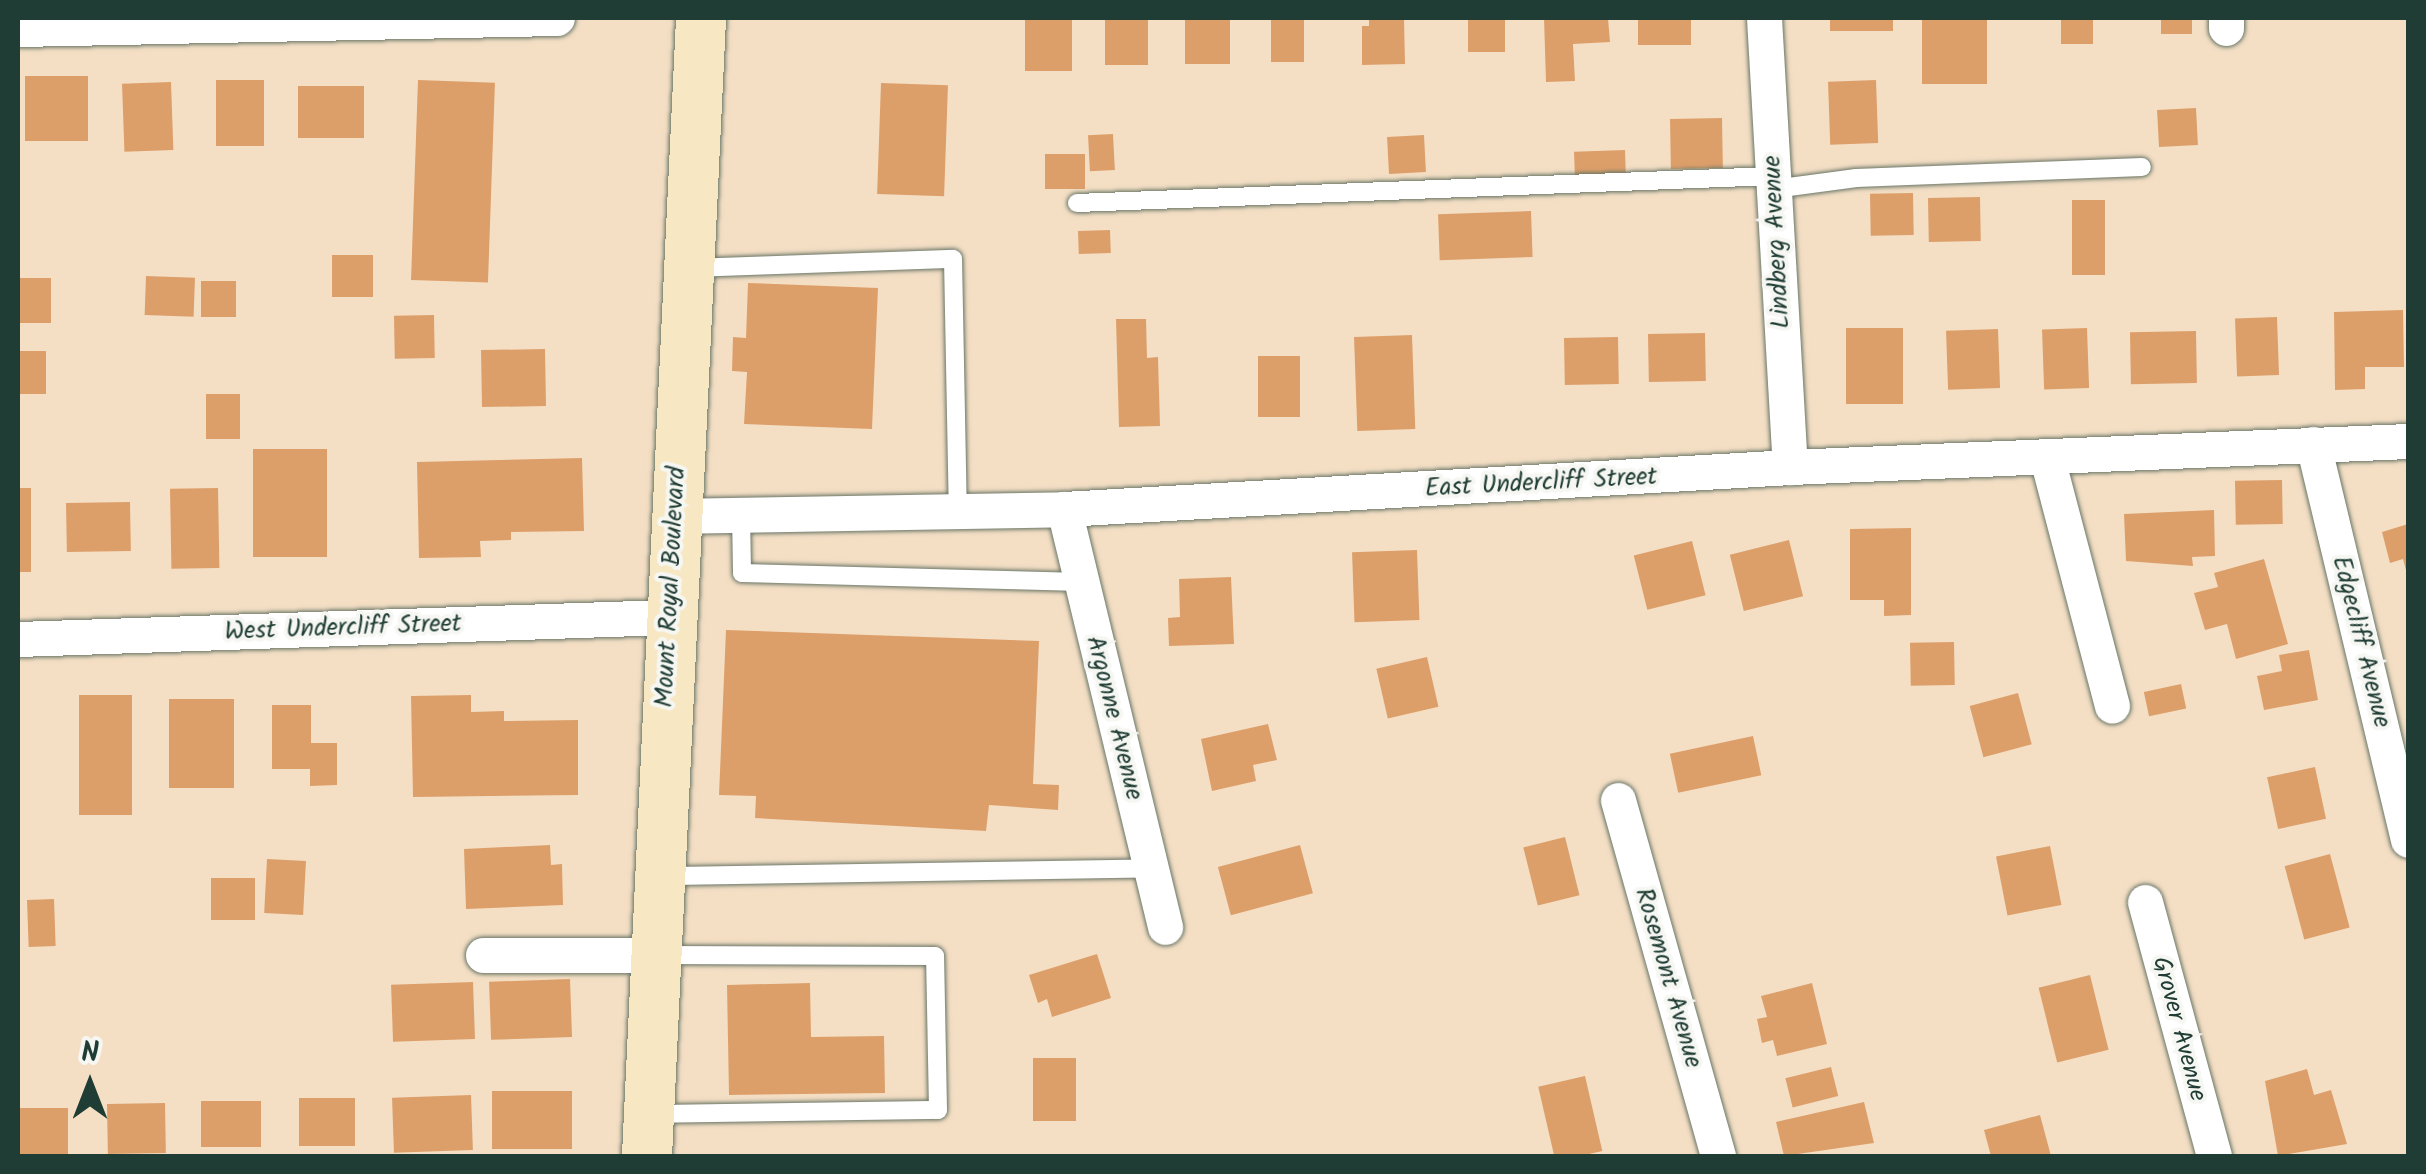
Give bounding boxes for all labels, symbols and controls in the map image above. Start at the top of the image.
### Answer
street label: Lindberg Avenue [1757,155,1797,329]
street label: East Undercliff Street [1424,462,1658,504]
street label: Mount Royal Boulevard [650,466,692,708]
street label: Edgecliff Avenue [2325,553,2397,731]
street label: West Undercliff Street [224,609,462,647]
street label: Argonne Avenue [1079,633,1149,803]
street label: Rosemont Avenue [1628,885,1708,1071]
street label: Grover Avenue [2145,953,2213,1105]
text: N [81,1031,99,1076]
north arrow [40,1034,140,1134]

